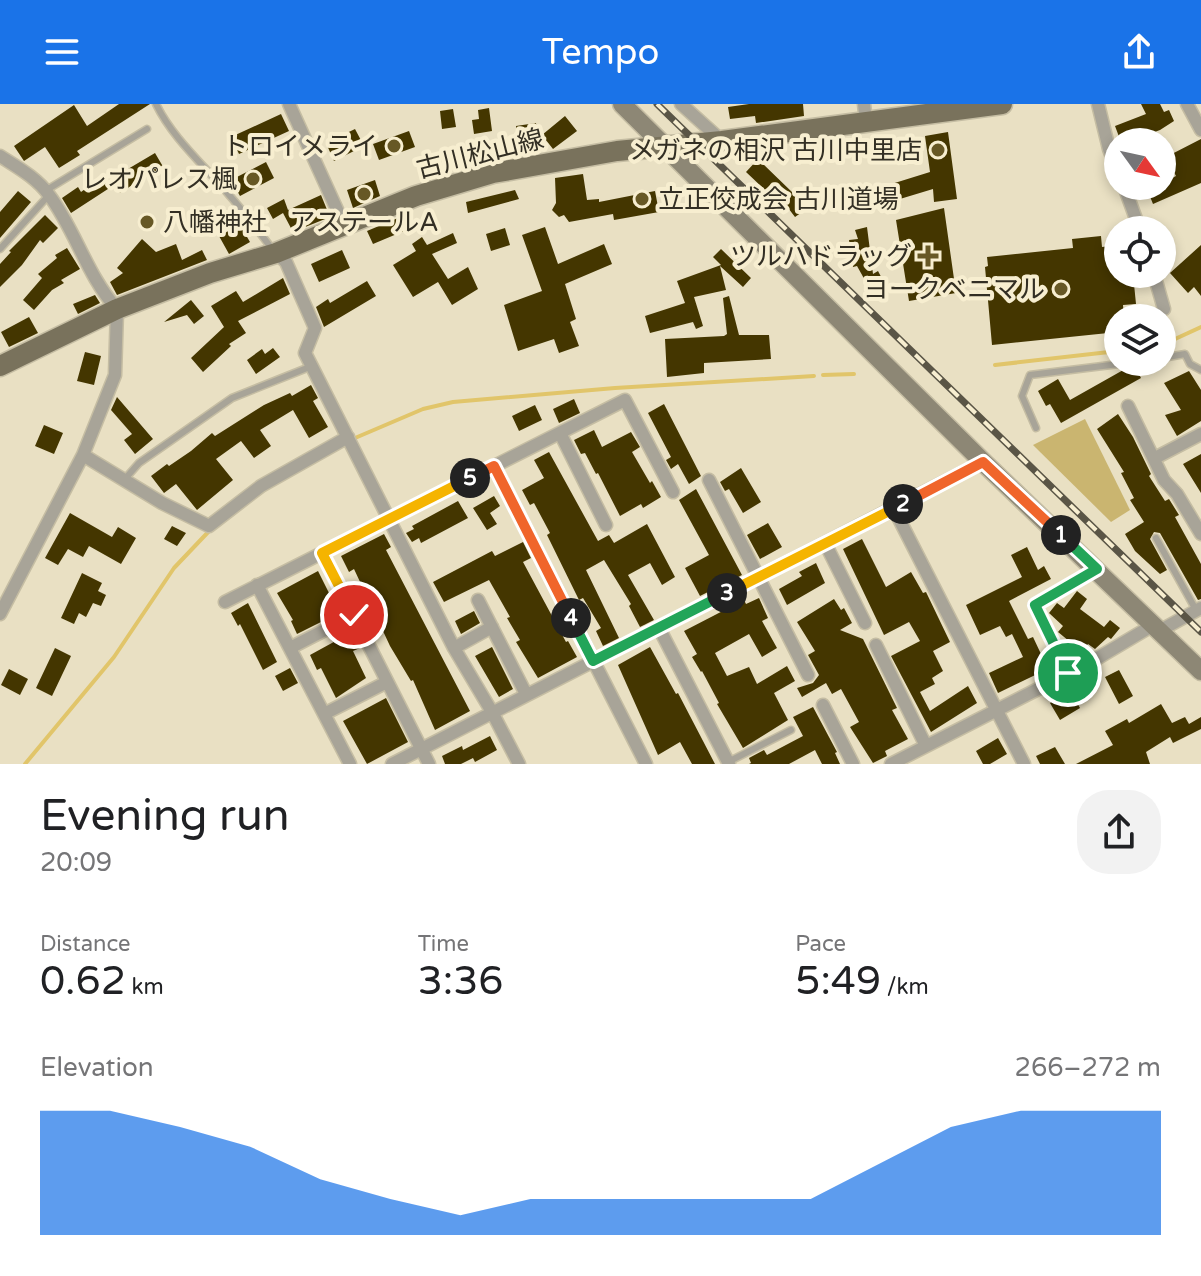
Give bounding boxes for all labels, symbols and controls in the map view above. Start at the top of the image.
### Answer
icon: menu [40,30,84,74]
icon: share [1117,30,1161,74]
text: Tempo [542,31,659,74]
street label: 古川松山線 [413,123,547,185]
north arrow [1104,128,1176,200]
map controls [1104,128,1176,376]
place label: トロイメライ [222,131,378,162]
place label: メガネの相沢 古川中里店 [629,135,922,166]
marker: トロイメライ [385,137,403,155]
marker: メガネの相沢 古川中里店 [929,141,947,159]
place label: レオパレス楓 [81,164,237,195]
marker: レオパレス楓 [244,170,262,188]
place label: 立正佼成会 古川道場 [658,184,899,215]
marker: アステールA [355,185,373,203]
marker: 立正佼成会 古川道場 [633,190,651,208]
place label: 八幡神社 [163,207,267,238]
place label: アステールA [289,207,439,238]
marker: 八幡神社 [138,213,156,231]
button: locate [1104,216,1176,288]
place label: ツルハドラッグ [730,241,912,272]
marker: ツルハドラッグ [919,247,937,265]
place label: ヨークベニマル [863,274,1045,305]
marker: ヨークベニマル [1052,280,1070,298]
button: layers [1104,304,1176,376]
pin: 5 [450,458,490,498]
text: 5 [463,465,477,491]
pin: 2 [883,484,923,524]
text: 2 [896,491,910,517]
pin: 1 [1041,515,1081,555]
text: 1 [1054,522,1068,548]
pin: 3 [707,573,747,613]
text: 3 [720,580,734,606]
pin [320,581,388,649]
icon: check [332,593,376,637]
pin: 4 [551,598,591,638]
text: 4 [564,605,578,631]
pin [1034,639,1102,707]
icon: arrive [1046,651,1090,695]
text: Evening run [40,790,289,843]
button: share [1077,790,1161,874]
text: 20:09 [40,847,112,878]
text: Distance [40,931,131,957]
text: Time [418,931,469,957]
text: Pace [795,931,846,957]
text: 0.62 [40,957,126,1005]
text: 3:36 [418,957,503,1005]
text: 5:49 [795,957,881,1005]
text: km [126,974,164,1000]
text: /km [881,974,929,1000]
text: Elevation [40,1052,154,1083]
text: 266–272 m [1015,1052,1161,1083]

